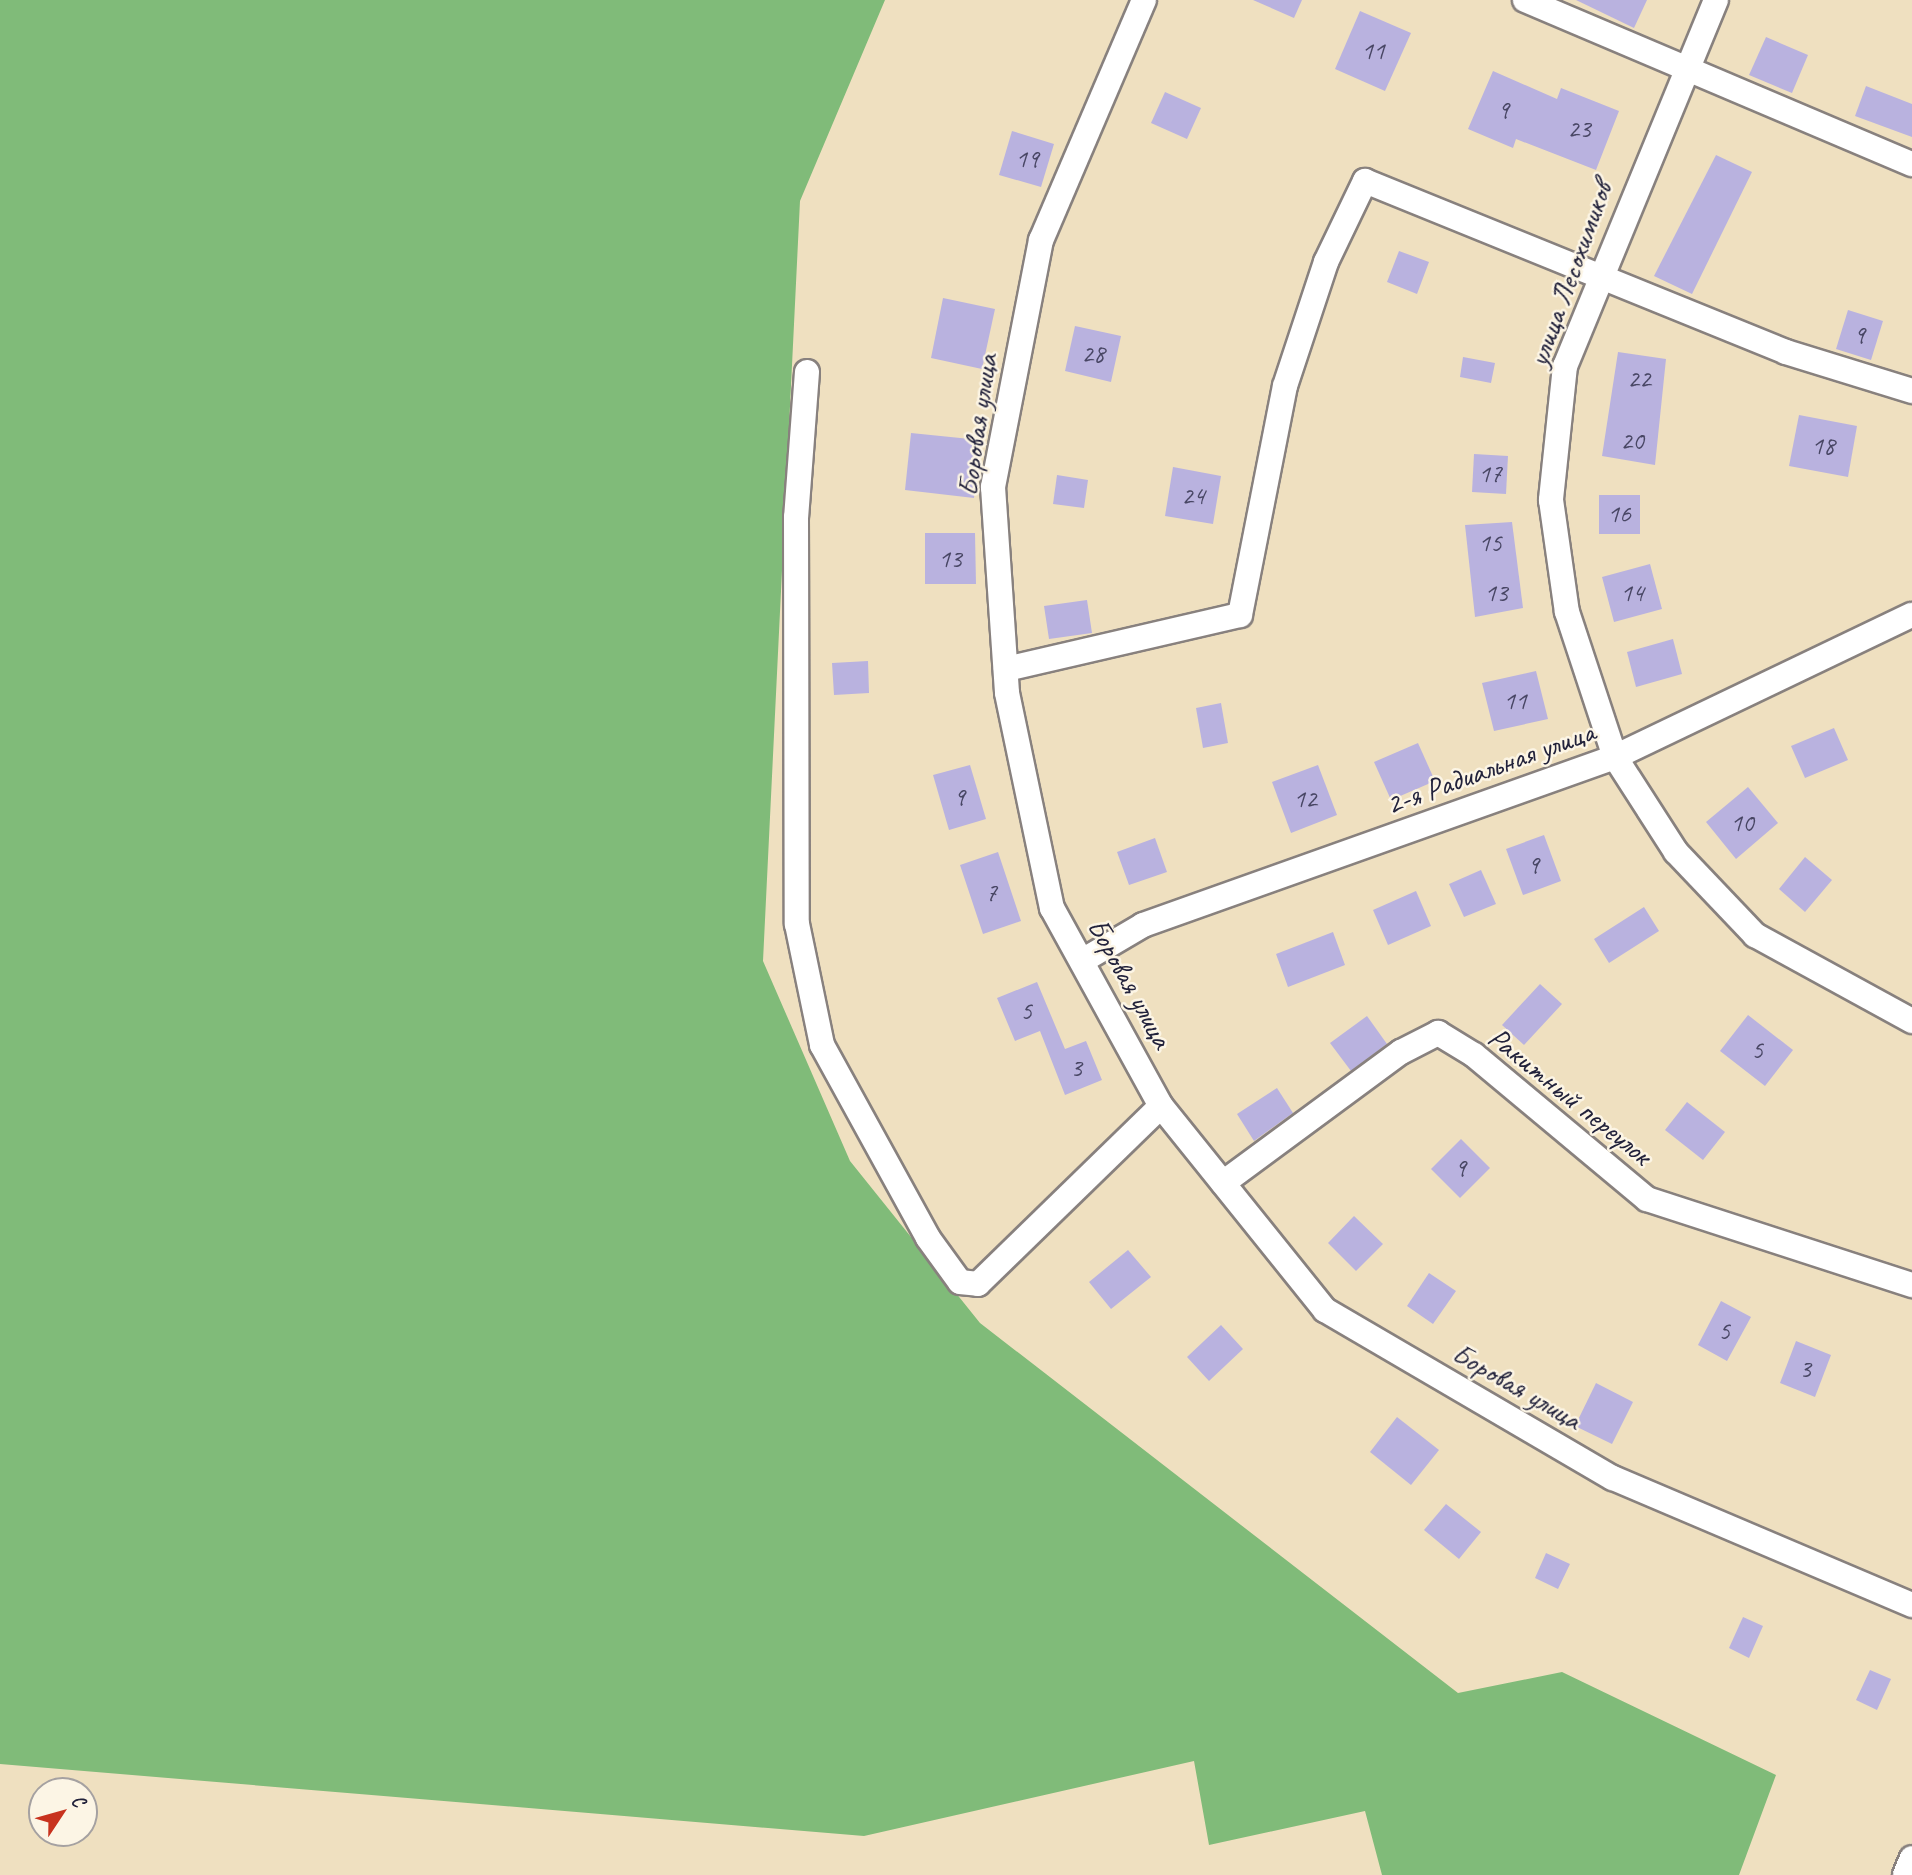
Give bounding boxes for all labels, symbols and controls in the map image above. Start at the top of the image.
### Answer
house number: 11 [1361,35,1385,67]
house number: 9 [1497,94,1509,126]
house number: 23 [1567,113,1591,145]
house number: 19 [1015,143,1039,175]
street label: улица Лесохимиков [1520,178,1620,370]
house number: 9 [1853,319,1865,351]
house number: 28 [1081,338,1105,370]
street label: Боровая улица [949,351,1005,499]
house number: 22 [1627,363,1651,395]
house number: 20 [1620,425,1644,457]
house number: 18 [1811,430,1835,462]
house number: 17 [1478,458,1502,490]
house number: 24 [1181,480,1205,512]
house number: 16 [1607,498,1631,530]
house number: 15 [1478,527,1502,559]
house number: 13 [938,543,962,575]
house number: 13 [1484,577,1508,609]
house number: 14 [1620,577,1644,609]
house number: 11 [1503,685,1527,717]
street label: 2-я Радиальная улица [1380,713,1600,823]
house number: 9 [953,781,965,813]
house number: 12 [1293,783,1317,815]
house number: 10 [1730,807,1754,839]
house number: 9 [1527,849,1539,881]
house number: 7 [985,877,997,909]
street label: Боровая улица [1079,911,1181,1055]
house number: 5 [1020,995,1032,1027]
street label: Ракитный переулок [1481,1019,1659,1173]
house number: 5 [1751,1034,1763,1066]
house number: 3 [1070,1052,1082,1084]
house number: 9 [1454,1152,1466,1184]
house number: 5 [1718,1315,1730,1347]
street label: Боровая улица [1445,1334,1589,1438]
house number: 3 [1799,1353,1811,1385]
north arrow [28,1777,98,1847]
text: С [66,1790,91,1812]

